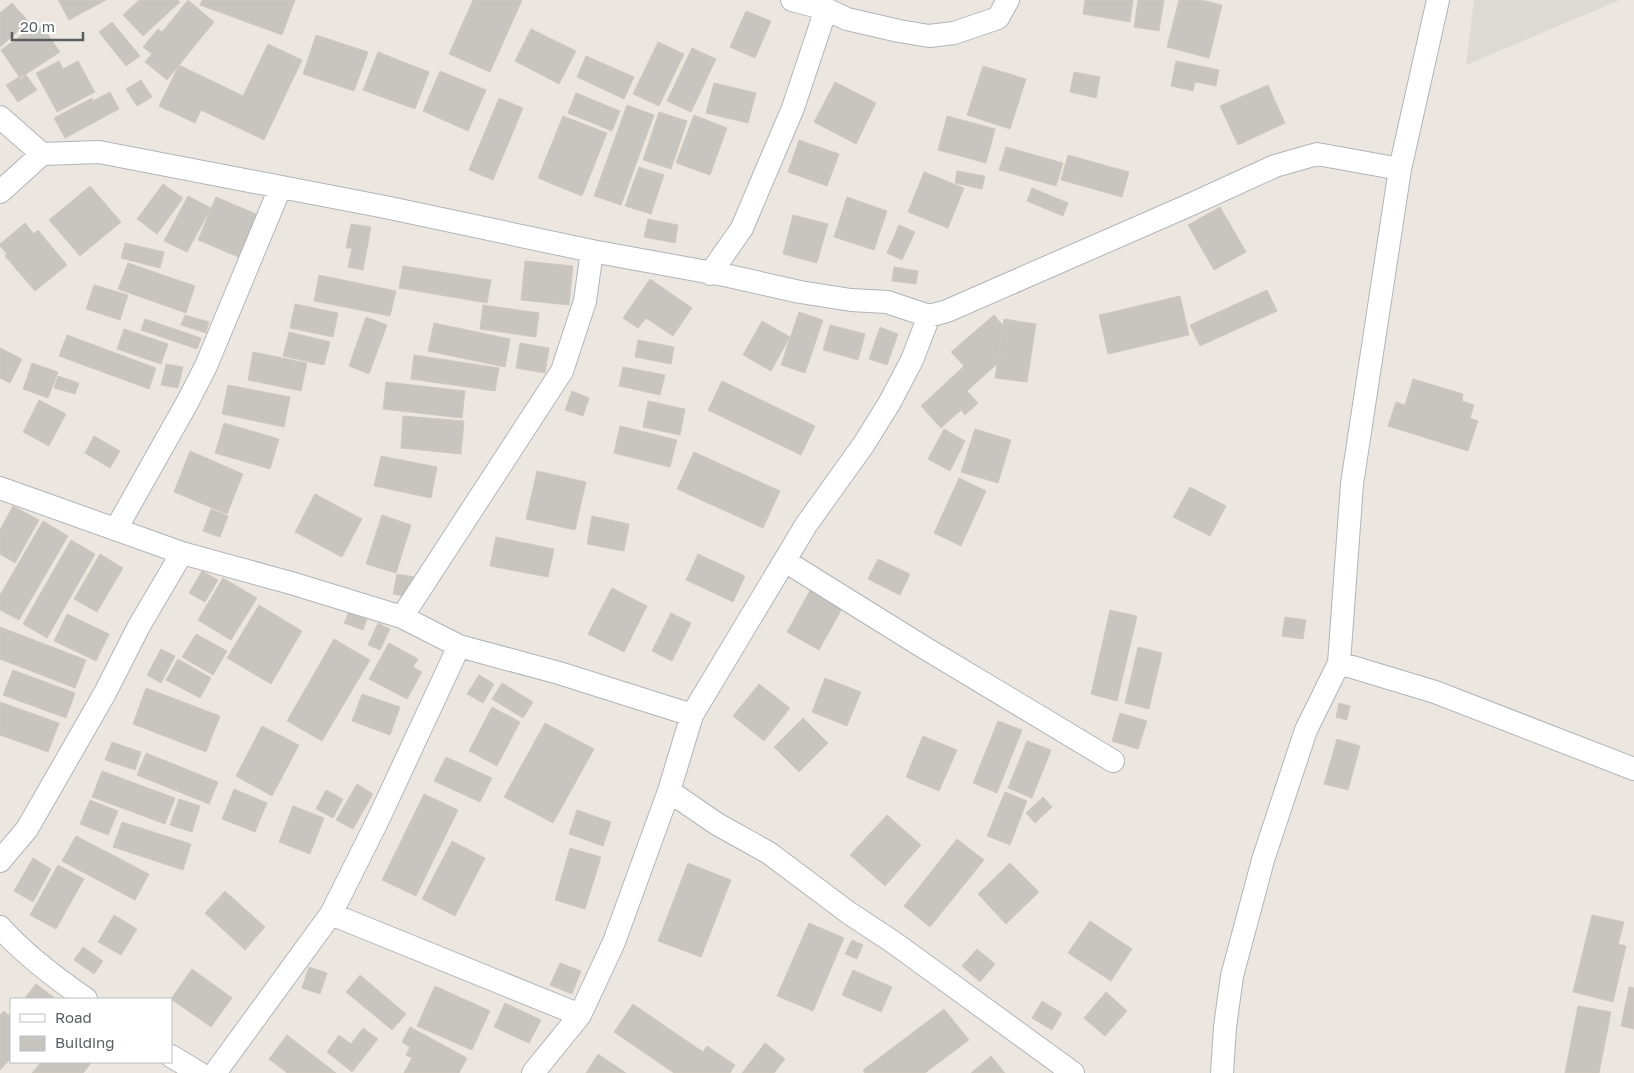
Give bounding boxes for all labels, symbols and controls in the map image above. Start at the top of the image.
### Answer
scale bar [12,10,84,42]
text: 20 m [20,17,55,35]
legend [10,998,172,1063]
text: Road [55,1008,92,1026]
text: Building [55,1033,115,1051]

